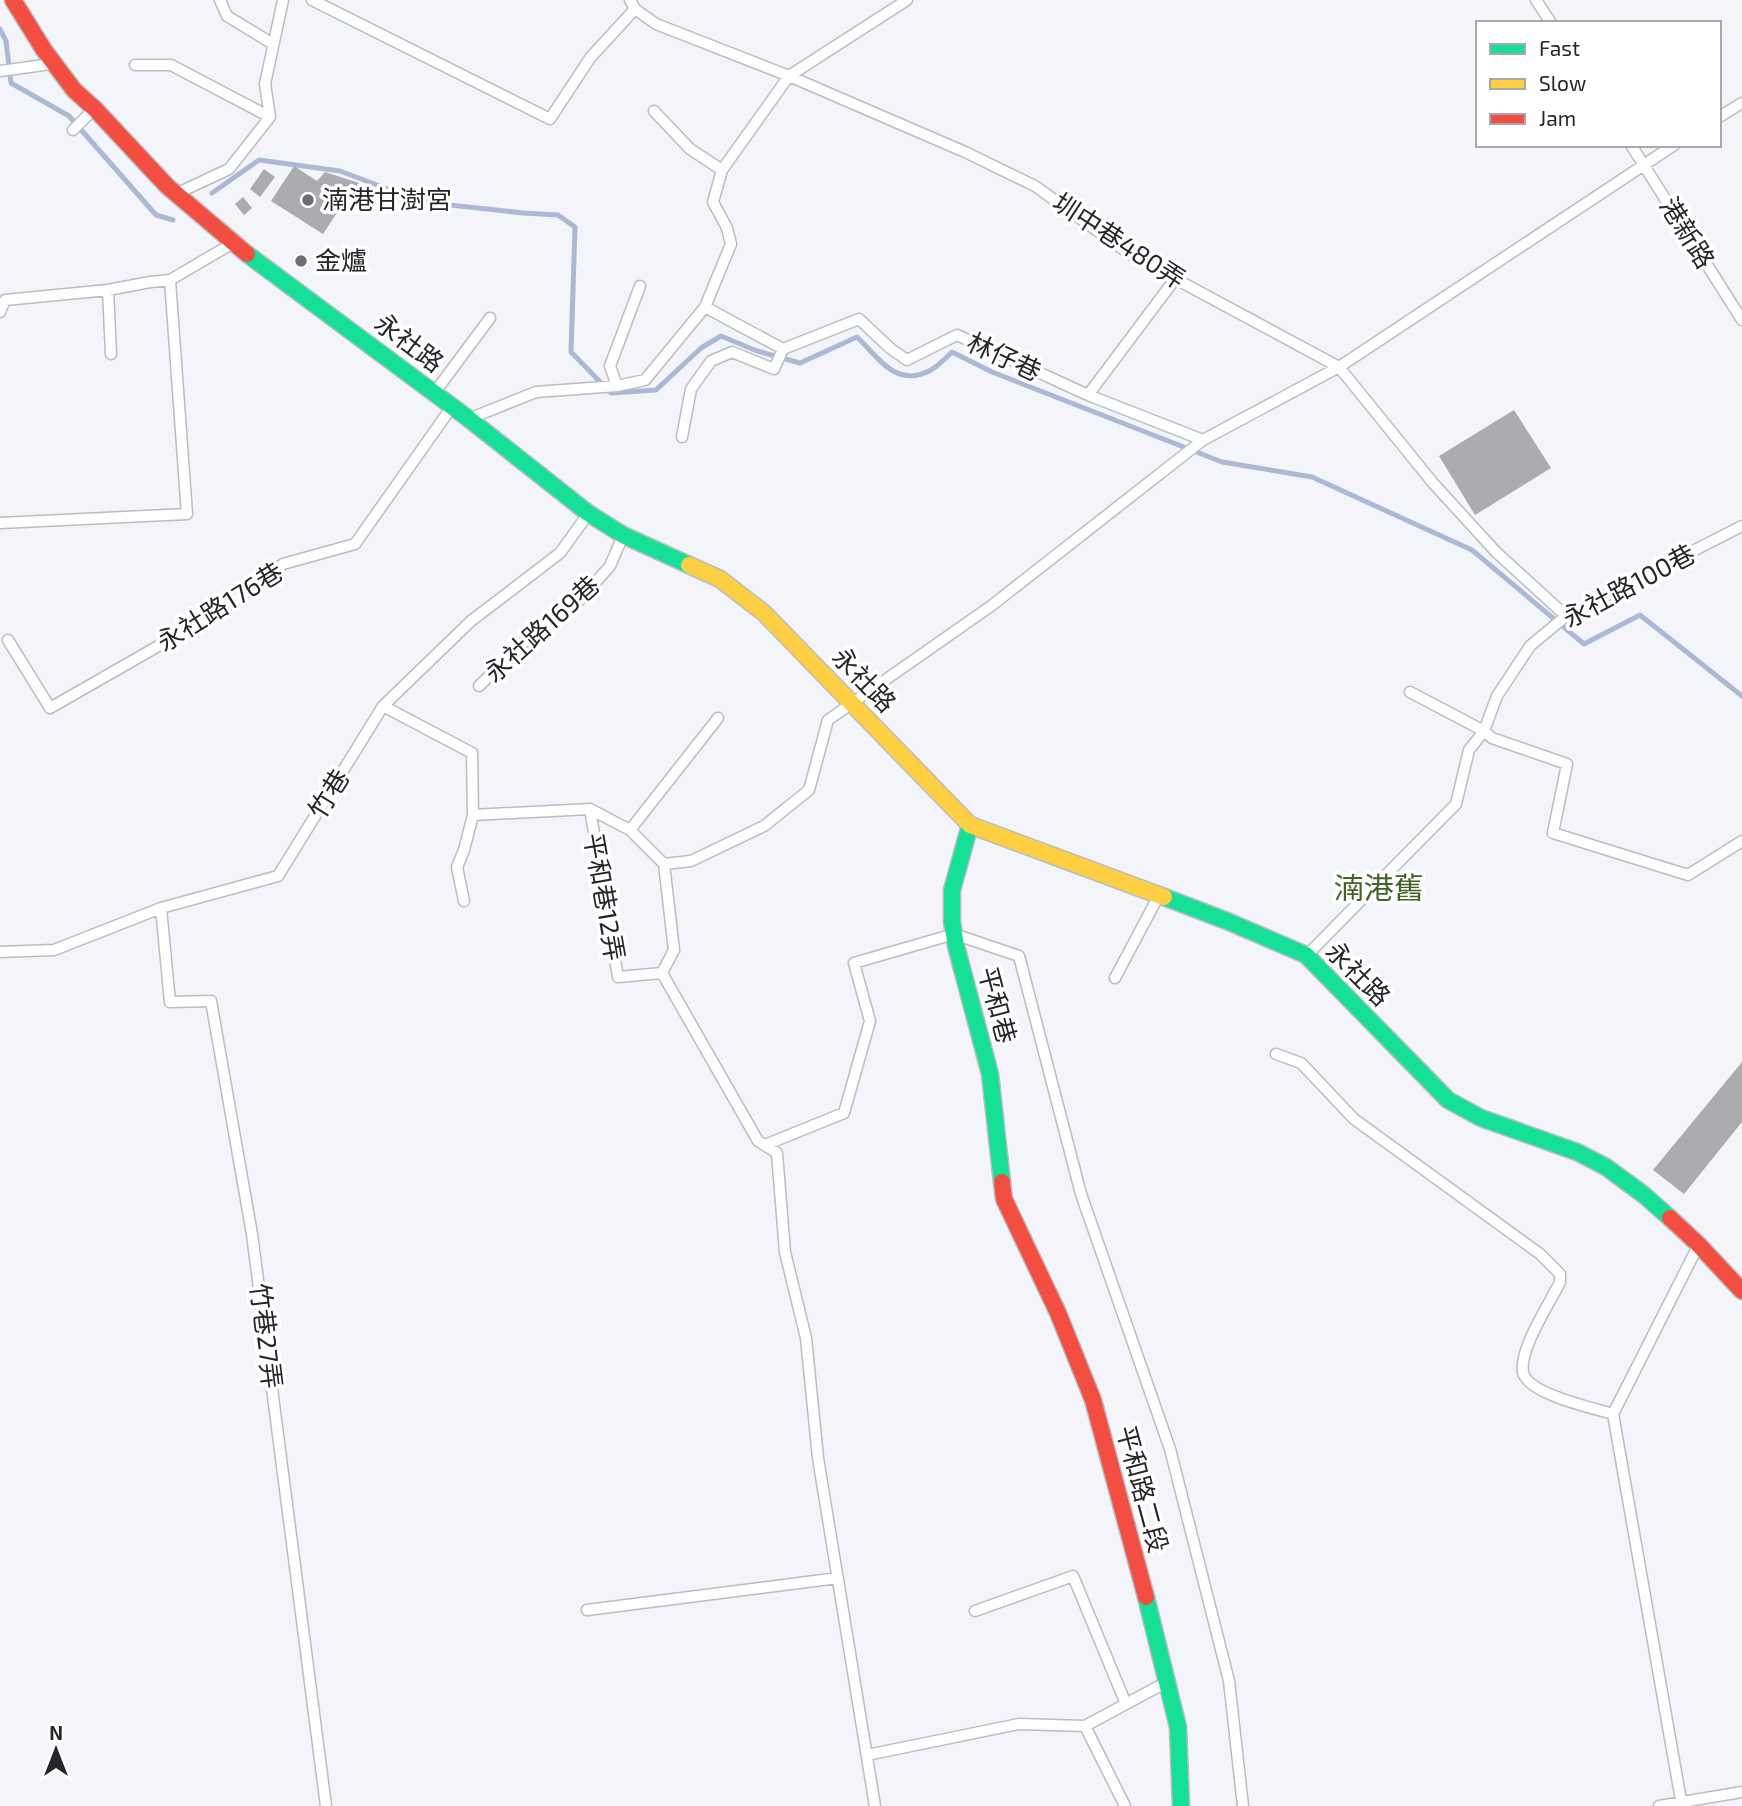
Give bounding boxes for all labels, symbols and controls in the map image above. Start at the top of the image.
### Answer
legend [1476,21,1721,147]
text: Fast [1539,35,1580,60]
text: Slow [1539,70,1586,95]
text: Jam [1539,105,1576,130]
place label: 湳港甘澍宮 [322,183,452,214]
street label: 圳中巷480弄 [1048,185,1192,294]
street label: 港新路 [1654,191,1722,273]
marker: 湳港甘澍宮 [300,192,316,208]
place label: 金爐 [315,244,367,275]
marker: 金爐 [293,253,309,269]
street label: 永社路 [369,306,450,378]
street label: 林仔巷 [963,325,1047,386]
street label: 永社路100巷 [1557,537,1700,633]
street label: 永社路176巷 [151,555,288,657]
street label: 永社路169巷 [477,568,605,688]
street label: 永社路 [827,640,903,718]
street label: 竹巷 [301,763,355,823]
street label: 平和巷12弄 [579,831,632,963]
district label: 湳港舊 [1334,869,1424,905]
street label: 永社路 [1321,934,1398,1011]
street label: 平和巷 [973,963,1024,1046]
street label: 竹巷27弄 [246,1281,289,1390]
street label: 平和路二段 [1112,1422,1175,1555]
north arrow [21,1715,91,1785]
text: N [49,1721,63,1744]

